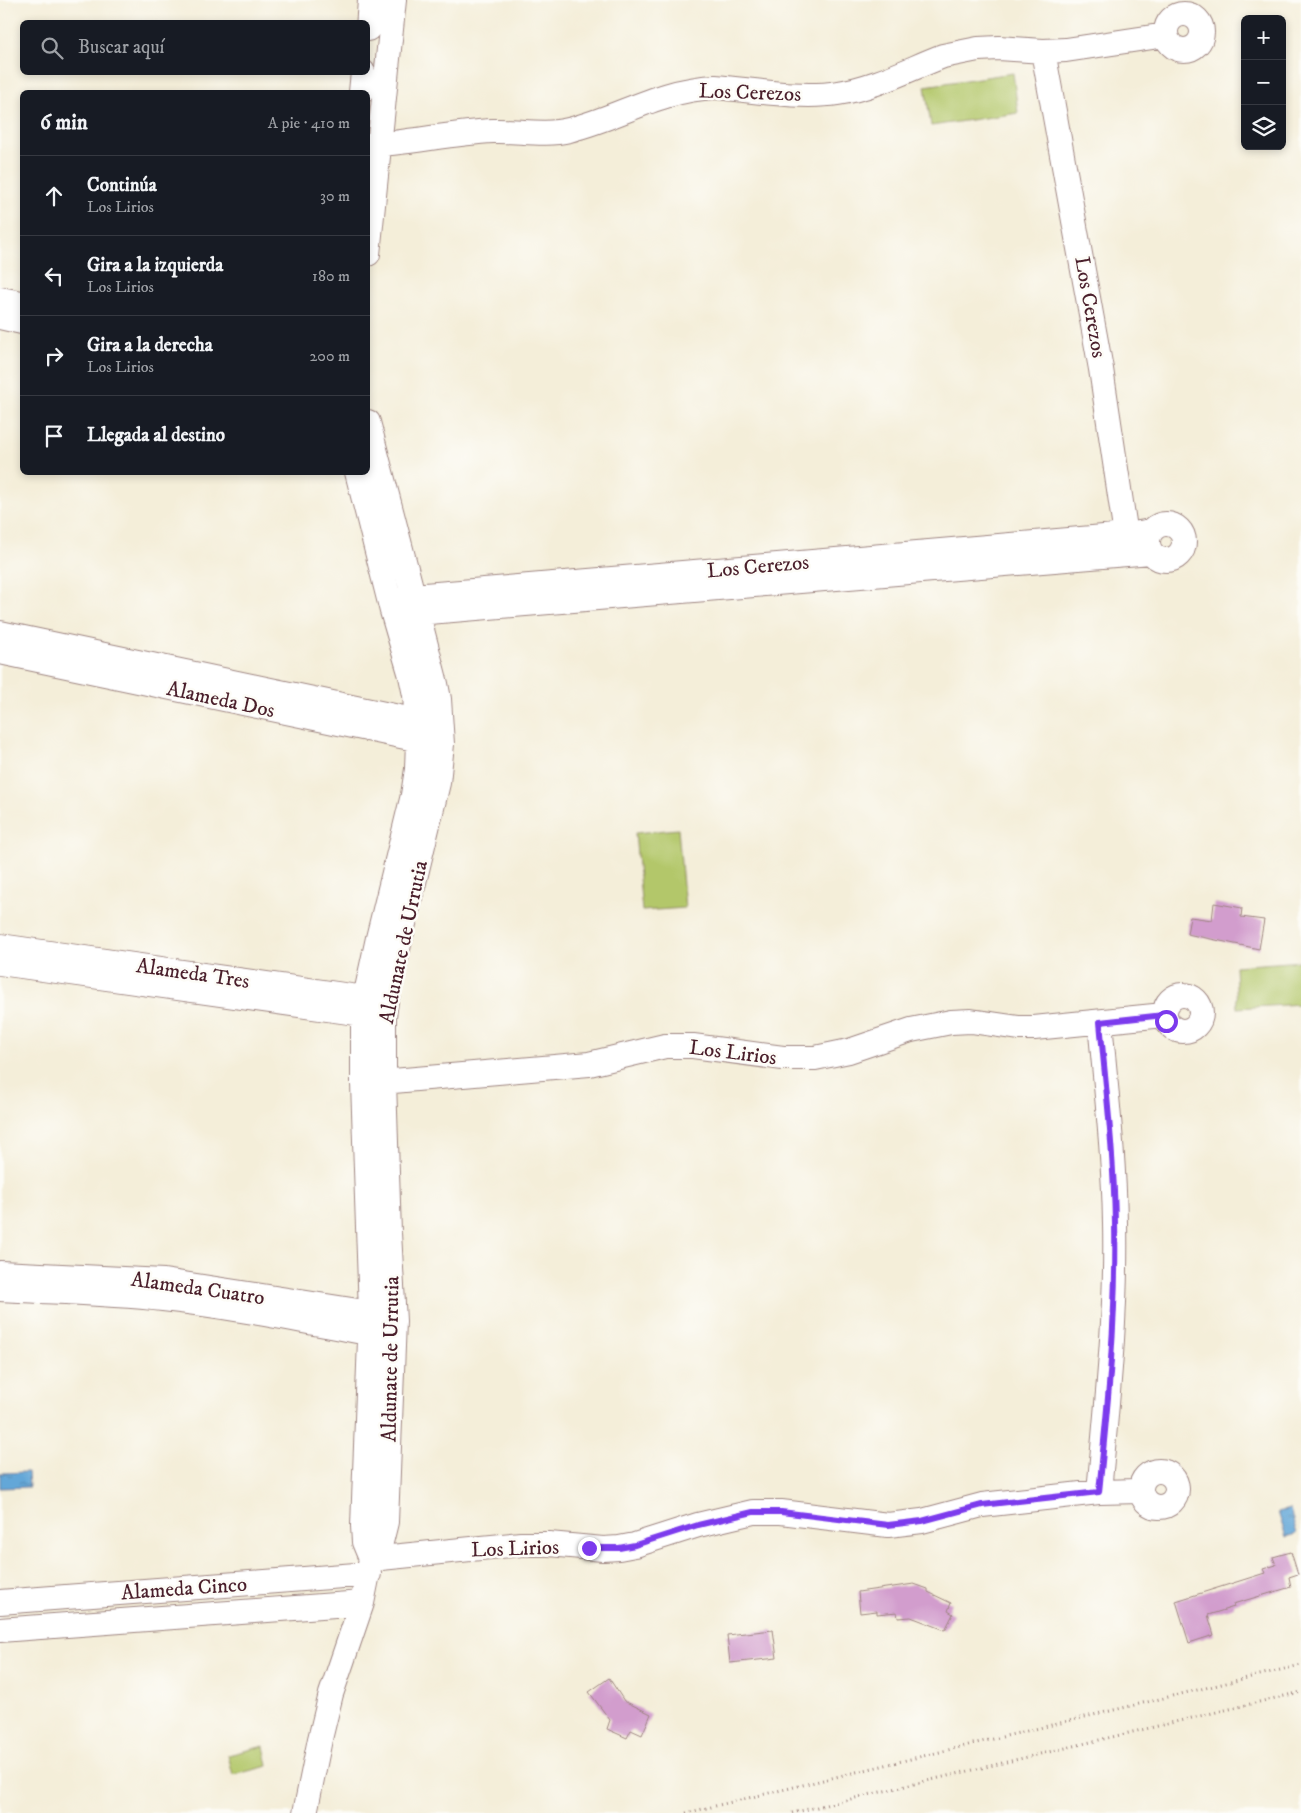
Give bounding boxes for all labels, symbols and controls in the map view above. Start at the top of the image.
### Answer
map controls [1241,15,1286,150]
button: + [1241,15,1286,60]
search box [20,20,370,75]
icon: search [38,34,66,62]
text: Buscar aquí [78,36,164,59]
button: − [1241,60,1286,105]
street label: Los Cerezos [698,78,802,108]
button: layers [1241,105,1286,150]
text: 6 min [40,110,88,136]
text: A pie · 410 m [268,113,350,133]
text: Continúa [87,174,157,197]
icon: ahead [40,182,68,210]
text: 30 m [320,186,350,206]
text: Los Lirios [87,197,154,217]
text: Gira a la izquierda [87,254,223,277]
street label: Los Cerezos [1068,255,1112,360]
icon: left [40,262,68,290]
text: 180 m [312,266,350,286]
text: Los Lirios [87,277,154,297]
text: Gira a la derecha [87,334,213,357]
icon: right [40,342,68,370]
text: 200 m [309,346,350,366]
text: Los Lirios [87,357,154,377]
icon: arrive [40,422,68,450]
text: Llegada al destino [87,424,225,447]
street label: Los Cerezos [706,550,810,584]
street label: Alameda Dos [164,676,277,724]
street label: Aldunate de Urrutia [374,858,434,1026]
street label: Alameda Tres [135,953,251,995]
route start [1155,1010,1178,1033]
street label: Los Lirios [688,1035,778,1071]
street label: Alameda Cuatro [129,1267,266,1311]
street label: Aldunate de Urrutia [377,1276,405,1442]
street label: Los Lirios [471,1534,559,1564]
route end [578,1537,601,1560]
street label: Alameda Cinco [120,1572,248,1606]

